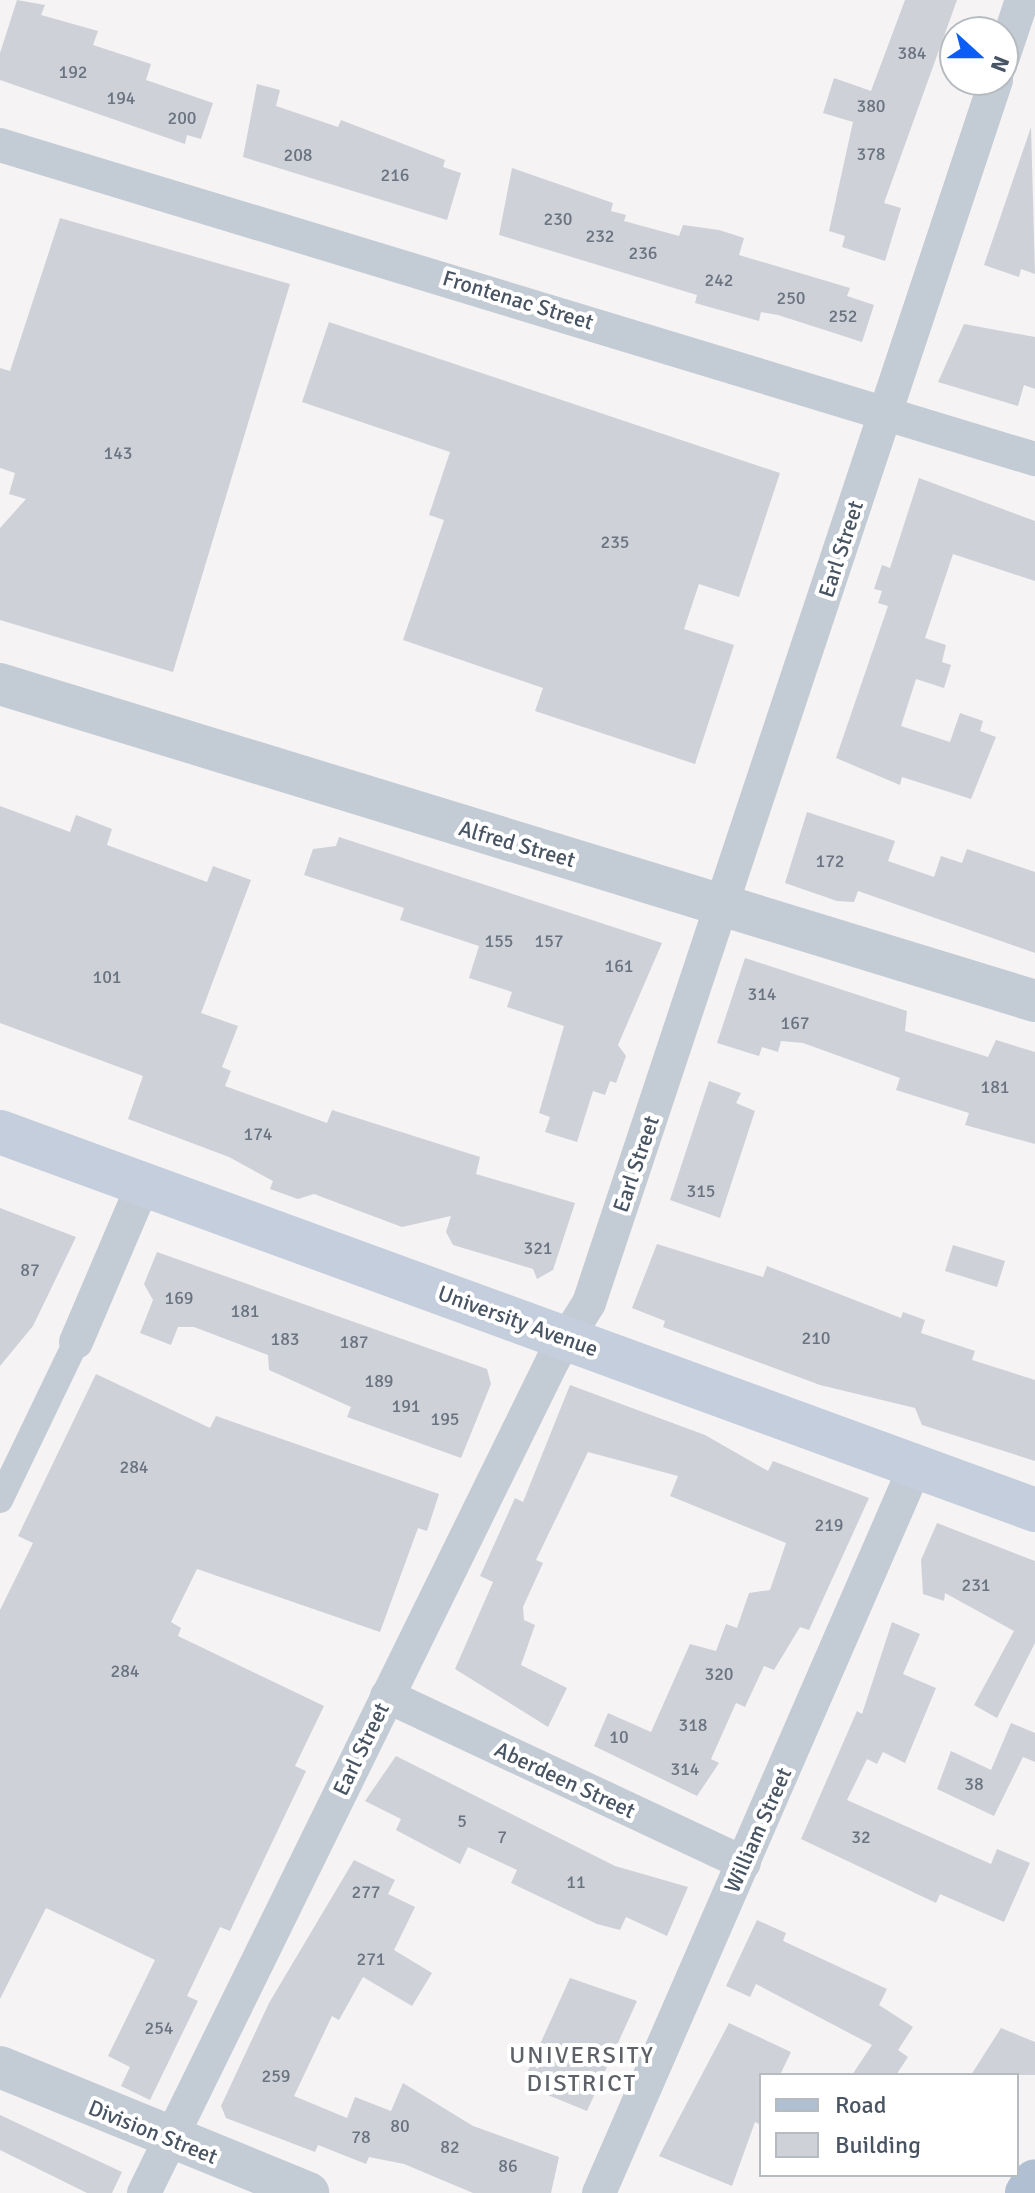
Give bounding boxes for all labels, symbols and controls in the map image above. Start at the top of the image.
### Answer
north arrow [939,16,1019,96]
house number: 384 [897,42,927,64]
text: N [985,52,1015,76]
house number: 192 [58,61,88,83]
house number: 194 [106,87,136,109]
house number: 380 [856,95,886,117]
house number: 200 [167,107,197,129]
house number: 378 [856,143,886,165]
house number: 208 [283,144,313,166]
house number: 216 [380,164,410,186]
house number: 230 [543,208,573,230]
house number: 232 [585,225,615,247]
house number: 236 [628,242,658,264]
street label: Frontenac Street [439,265,597,335]
house number: 242 [704,269,734,291]
house number: 250 [776,287,806,309]
house number: 252 [828,305,858,327]
house number: 143 [103,442,133,464]
street label: Earl Street [813,497,869,601]
house number: 235 [600,531,630,553]
street label: Alfred Street [456,815,578,873]
house number: 172 [815,850,845,872]
house number: 155 [484,930,514,952]
house number: 157 [534,930,564,952]
house number: 161 [604,955,634,977]
house number: 101 [92,966,122,988]
house number: 314 [747,983,777,1005]
house number: 167 [780,1012,810,1034]
house number: 181 [980,1076,1010,1098]
street label: Earl Street [607,1112,665,1216]
house number: 174 [243,1123,273,1145]
house number: 315 [686,1180,716,1202]
house number: 321 [523,1237,553,1259]
house number: 87 [20,1259,40,1281]
street label: University Avenue [434,1280,602,1362]
house number: 169 [164,1287,194,1309]
house number: 181 [230,1300,260,1322]
house number: 210 [801,1327,831,1349]
house number: 183 [270,1328,300,1350]
house number: 187 [339,1331,369,1353]
house number: 189 [364,1370,394,1392]
house number: 191 [391,1395,421,1417]
house number: 195 [430,1408,460,1430]
house number: 284 [119,1456,149,1478]
house number: 219 [814,1514,844,1536]
house number: 231 [961,1574,991,1596]
house number: 284 [110,1660,140,1682]
house number: 320 [704,1663,734,1685]
street label: Earl Street [327,1698,395,1800]
house number: 318 [678,1714,708,1736]
house number: 10 [609,1726,629,1748]
street label: Aberdeen Street [491,1736,639,1824]
house number: 314 [670,1758,700,1780]
street label: William Street [719,1763,797,1897]
house number: 38 [964,1773,984,1795]
house number: 5 [457,1810,467,1832]
house number: 7 [497,1826,507,1848]
house number: 32 [851,1826,871,1848]
house number: 11 [566,1871,586,1893]
house number: 277 [351,1881,381,1903]
house number: 271 [356,1948,386,1970]
house number: 254 [144,2017,174,2039]
district label: UNIVERSITY DISTRICT [509,2042,655,2098]
house number: 259 [261,2065,291,2087]
legend [759,2073,1019,2177]
text: Road [835,2090,886,2120]
street label: Division Street [85,2094,221,2170]
house number: 80 [390,2115,410,2137]
house number: 78 [351,2126,371,2148]
text: Building [835,2130,921,2160]
house number: 82 [440,2136,460,2158]
house number: 86 [498,2155,518,2177]

